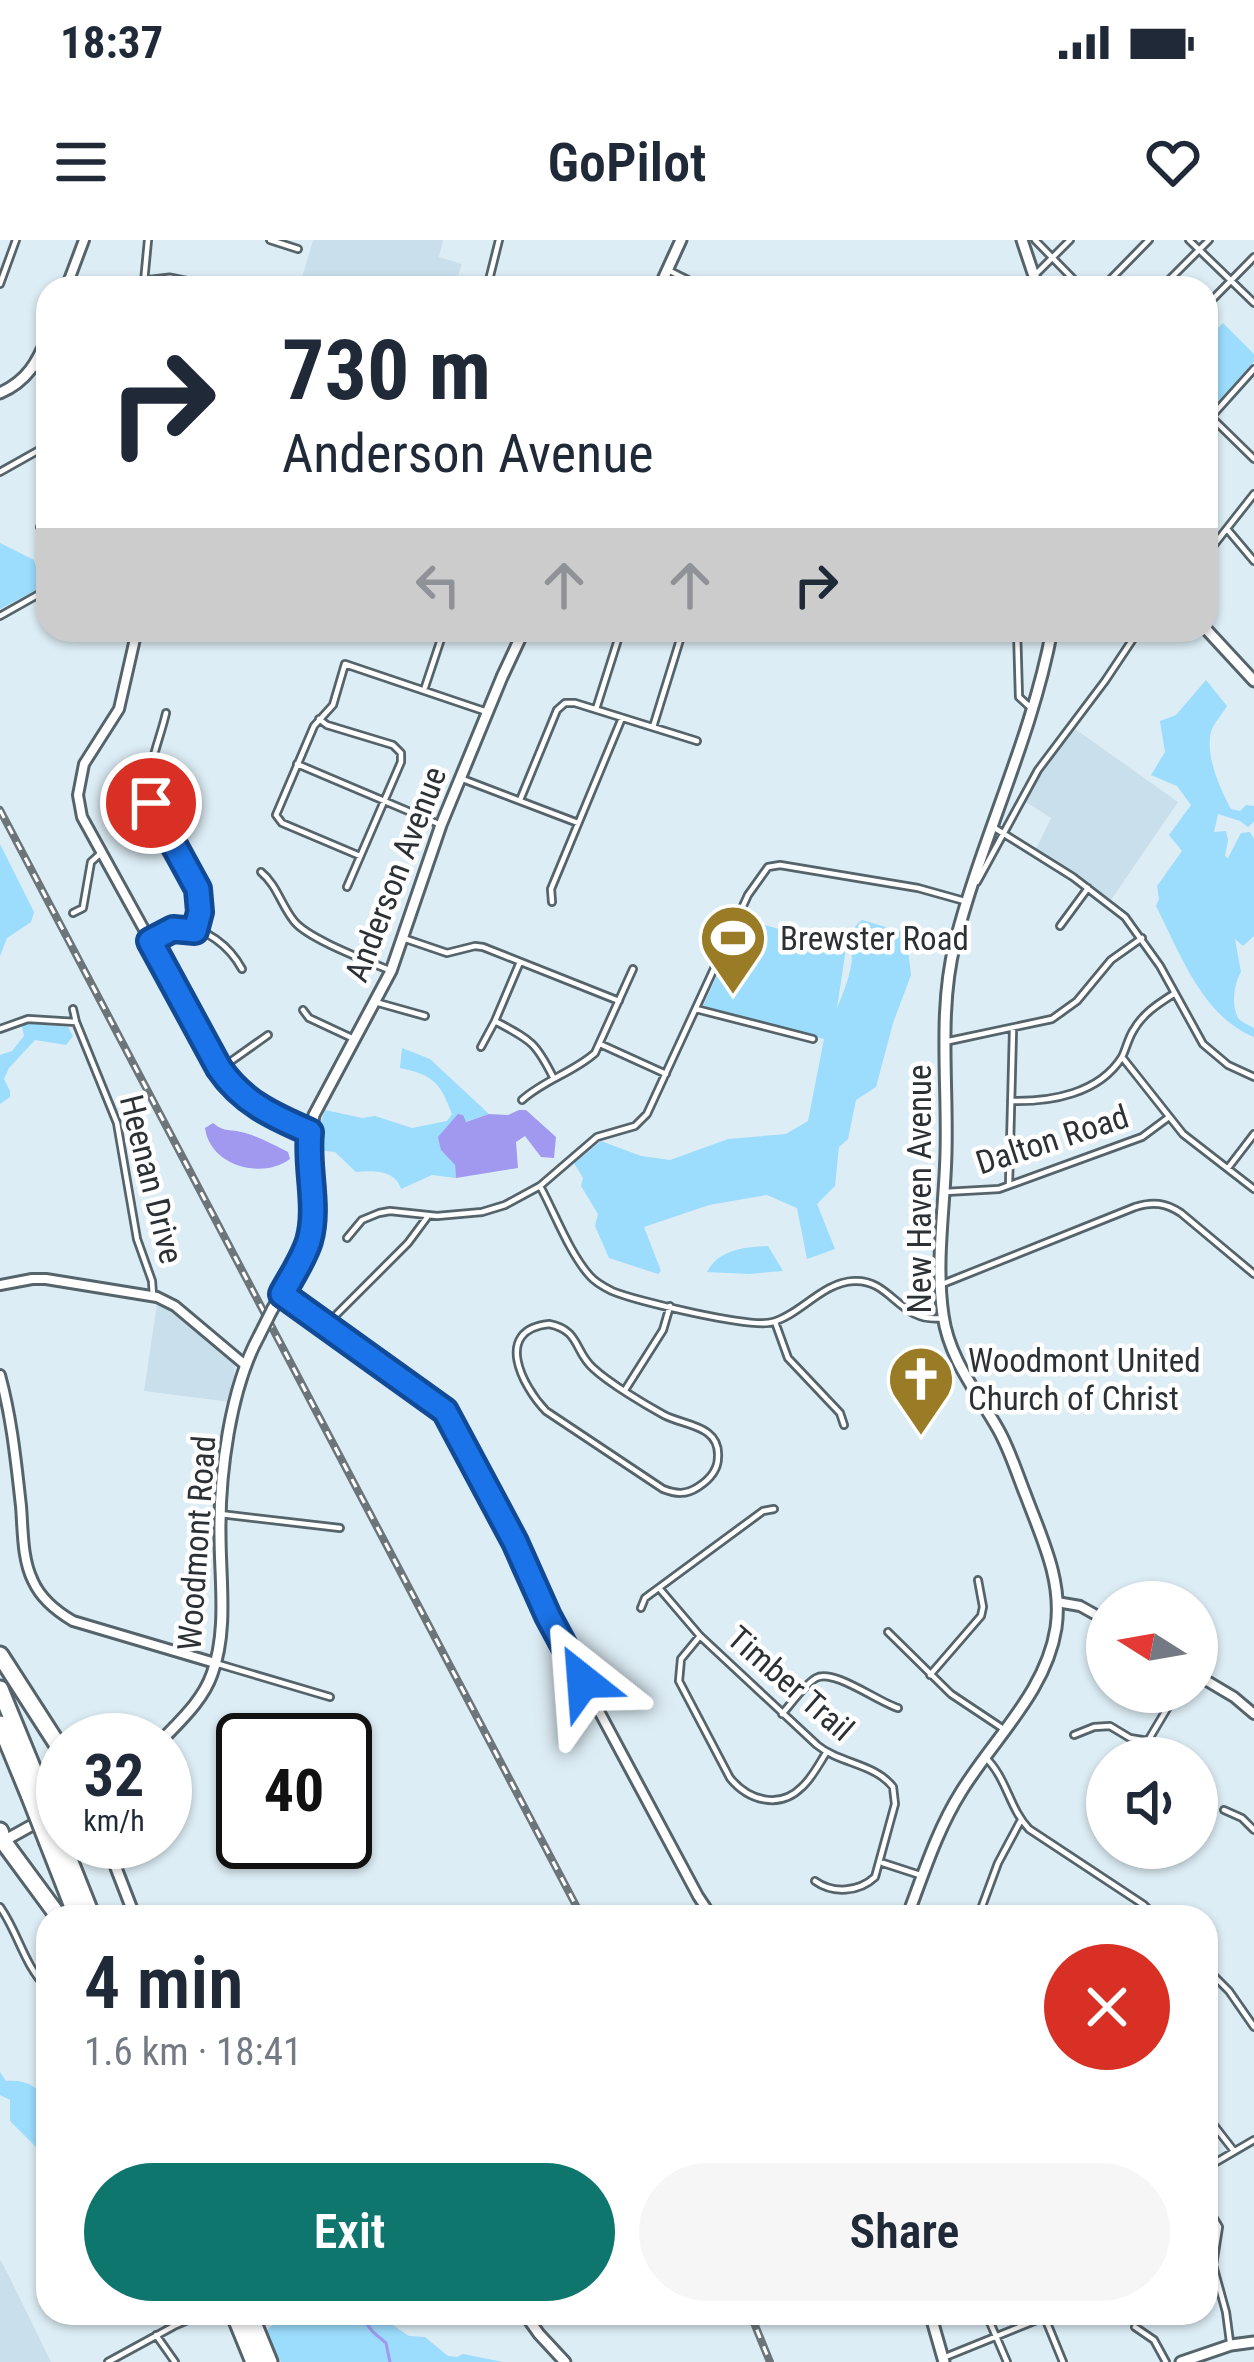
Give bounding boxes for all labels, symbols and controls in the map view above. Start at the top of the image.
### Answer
text: 18:37 [60,16,163,69]
icon: menu [48,129,114,195]
icon: heart [1140,129,1206,195]
text: GoPilot [547,131,707,194]
text: 730 m [282,321,491,420]
icon: right [84,324,240,480]
text: Anderson Avenue [282,422,654,485]
icon: left [405,552,471,618]
icon: ahead [531,552,597,618]
icon: ahead [657,552,723,618]
icon: right [783,552,849,618]
pin [100,752,202,854]
street label: Anderson Avenue [337,761,454,987]
icon: arrive [118,770,184,836]
sports icon: Brewster Road [698,903,768,997]
place label: Brewster Road [780,919,969,958]
street label: New Haven Avenue [900,1065,939,1313]
street label: Heenan Drive [112,1091,191,1268]
street label: Dalton Road [971,1097,1133,1182]
place label: Woodmont United Church of Christ [968,1341,1201,1418]
church icon: Woodmont United Church of Christ [886,1344,956,1438]
street label: Woodmont Road [170,1434,223,1652]
north arrow [1086,1581,1218,1713]
map controls [1086,1581,1218,1869]
position arrow [520,1618,646,1744]
street label: Timber Trail [720,1618,862,1749]
speed limit sign: 40 [216,1713,372,1869]
button: sound [1086,1737,1218,1869]
text: 32 [84,1740,144,1811]
text: km/h [83,1803,145,1838]
text: 4 min [84,1941,243,2026]
button: close [1044,1944,1170,2070]
text: 1.6 km · 18:41 [84,2029,302,2075]
button: Exit [84,2163,615,2301]
button: Share [639,2163,1170,2301]

